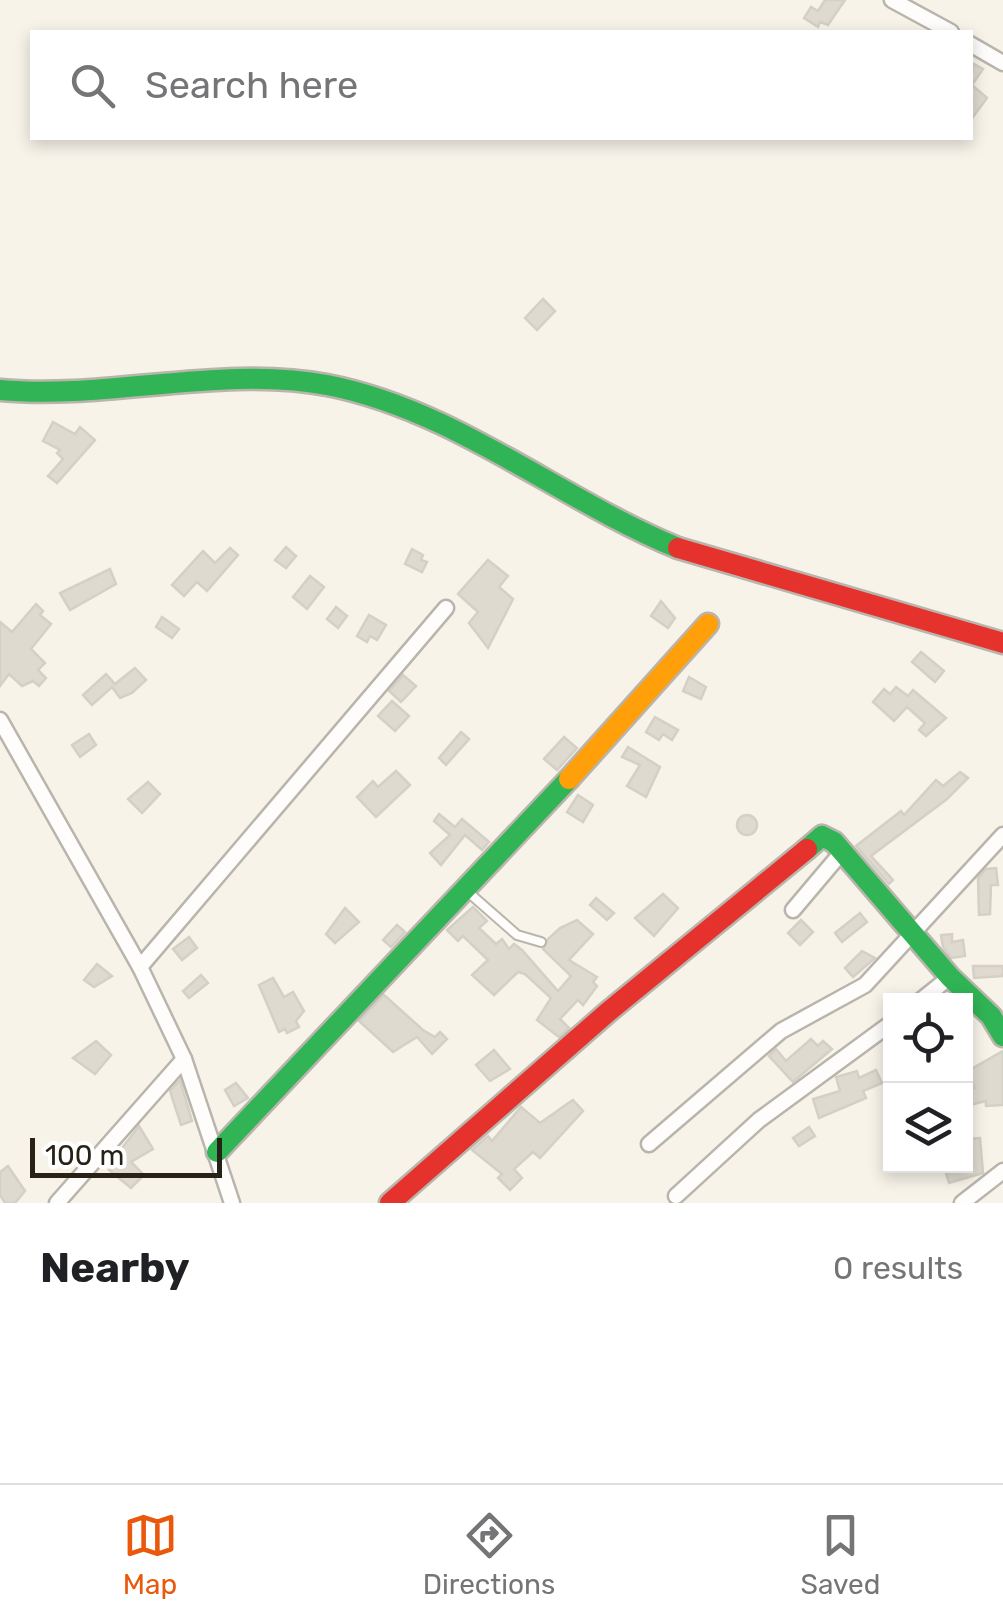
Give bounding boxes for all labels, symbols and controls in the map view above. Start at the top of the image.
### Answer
search box [30,30,973,140]
icon: search [65,58,120,113]
text: Search here [145,62,358,108]
map controls [883,993,973,1173]
button: locate [883,993,973,1083]
button: layers [883,1083,973,1173]
scale bar [30,1133,222,1178]
text: 100 m [45,1139,124,1172]
text: Nearby [40,1243,190,1293]
text: 0 results [833,1249,963,1287]
tab: Map [123,1508,178,1601]
tab: Directions [423,1508,555,1601]
tab: Saved [800,1508,880,1601]

